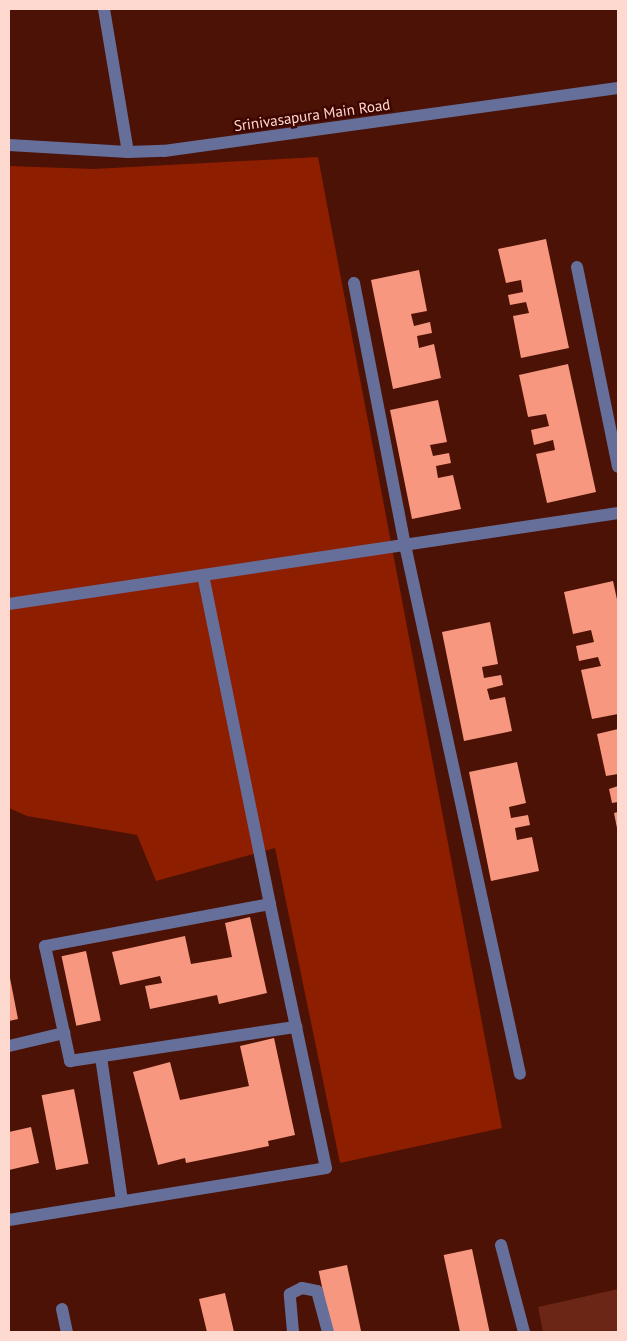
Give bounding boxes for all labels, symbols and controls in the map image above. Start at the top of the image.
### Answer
street label: Srinivasapura Main Road [233,95,391,135]

